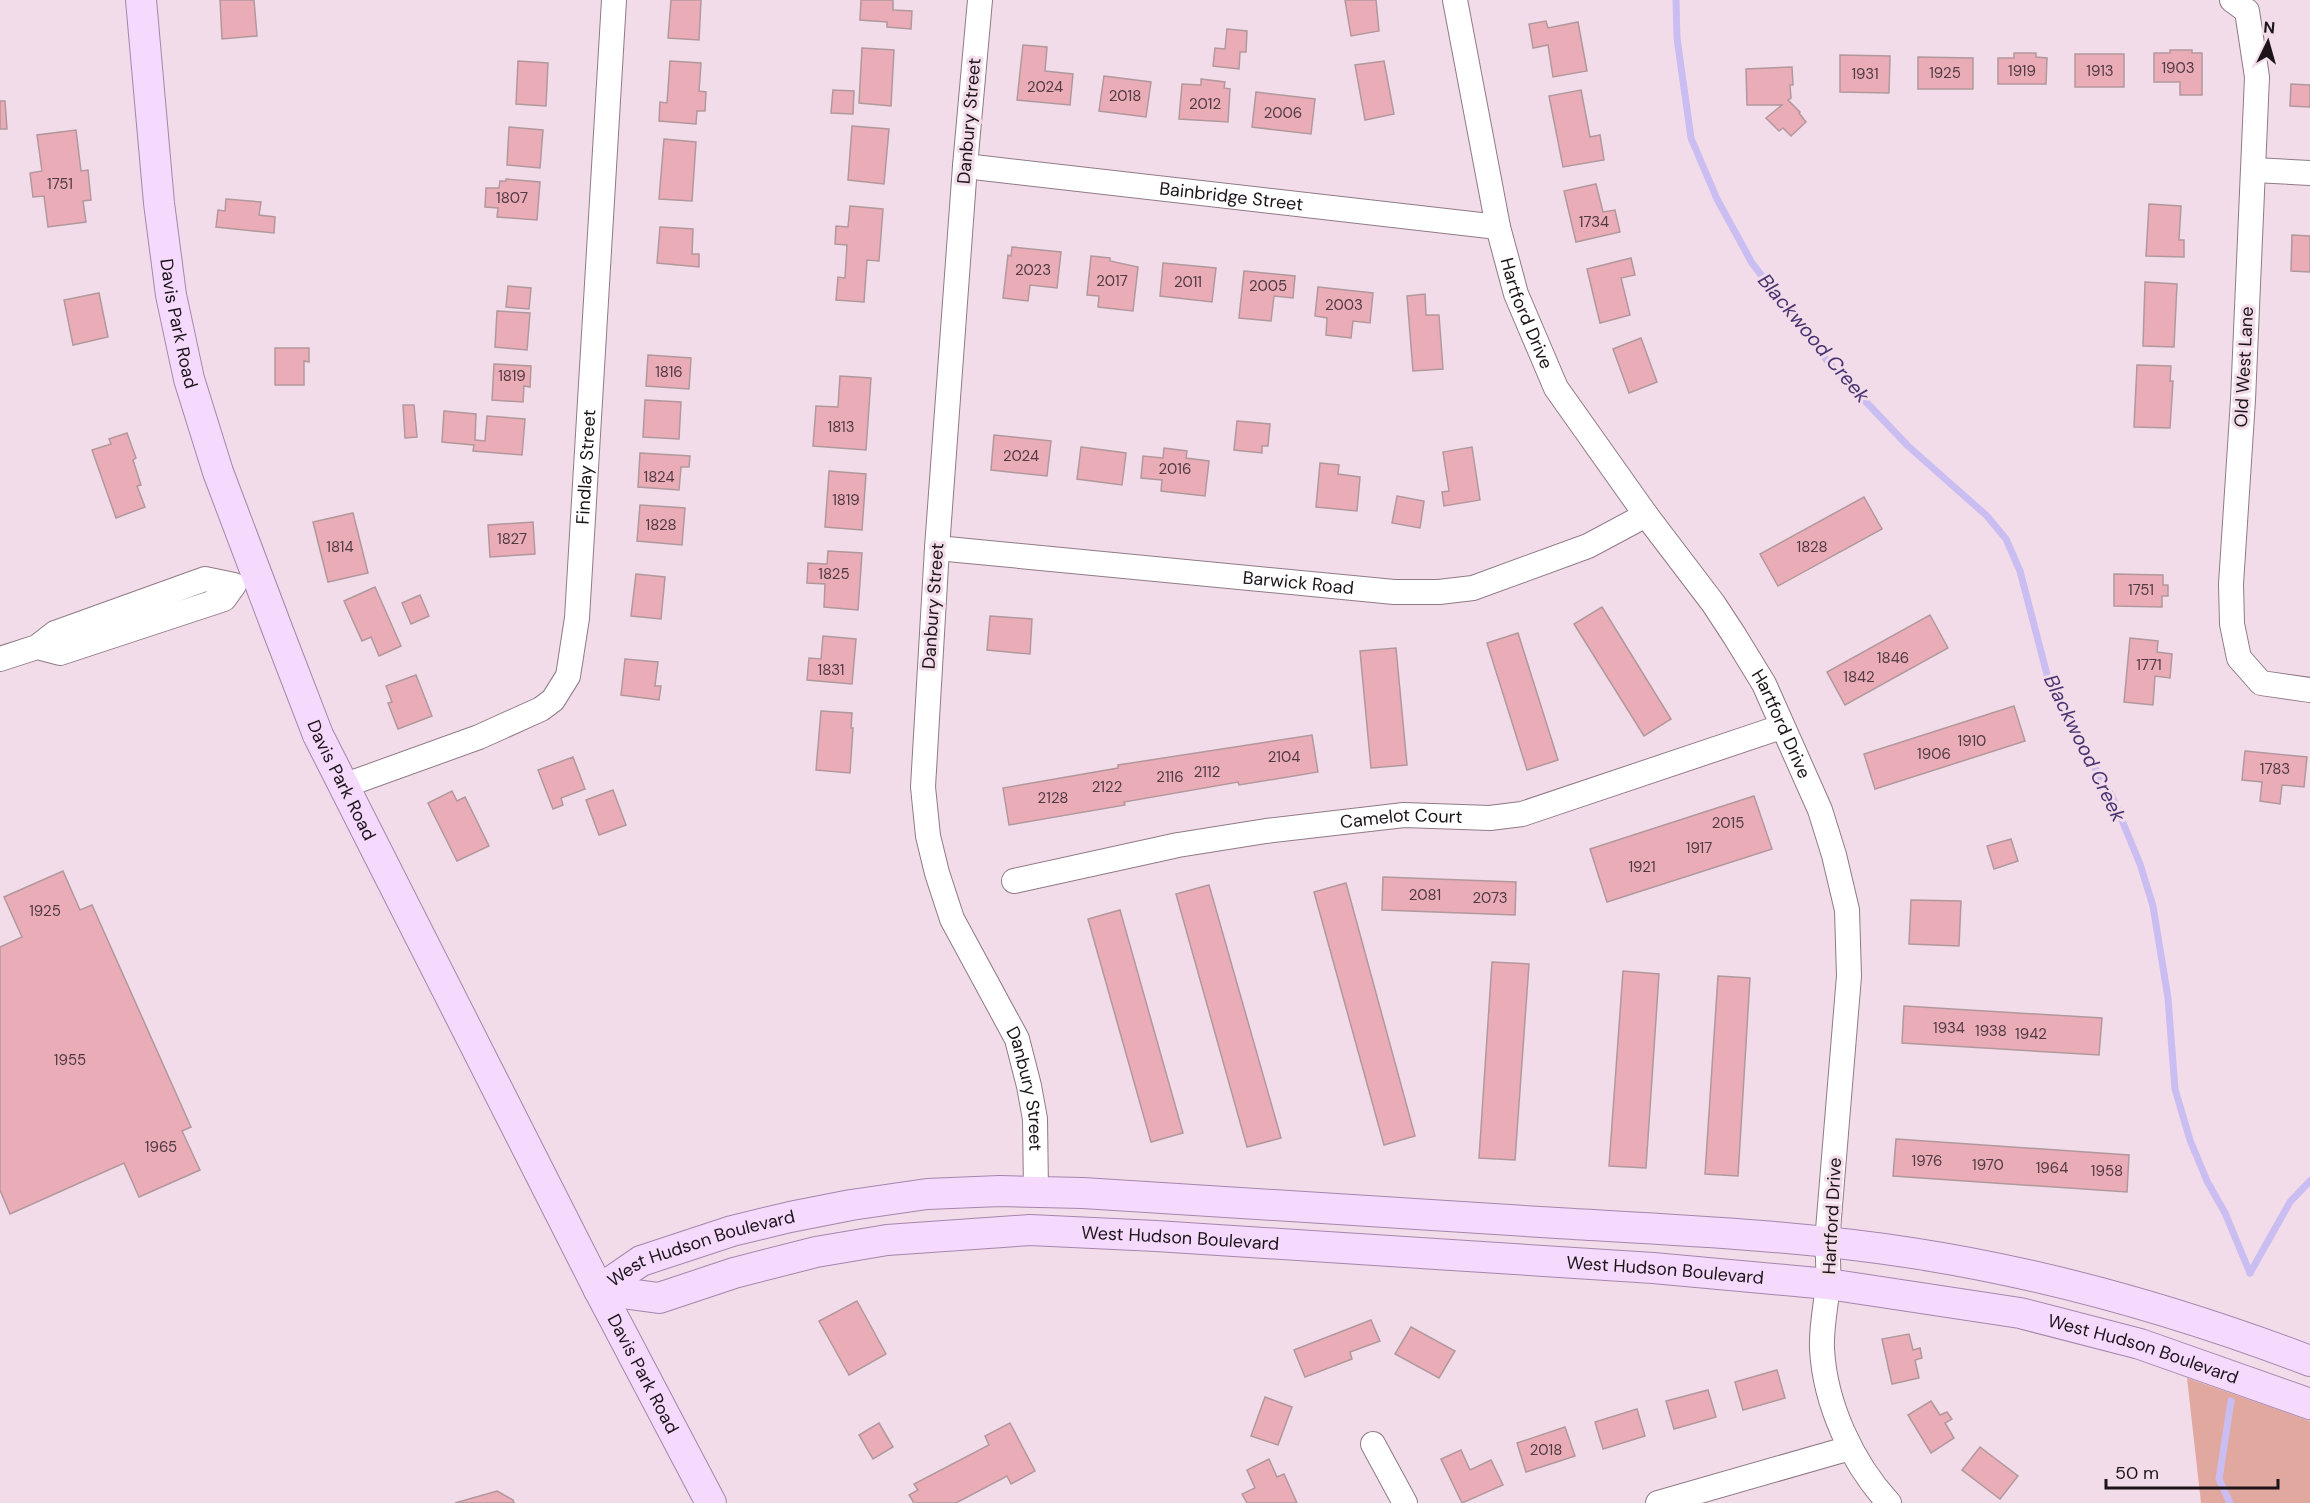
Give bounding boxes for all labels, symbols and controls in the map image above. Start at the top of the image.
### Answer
north arrow [2238,12,2298,72]
text: N [2263,17,2276,39]
street label: Danbury Street [952,57,986,185]
house number: 1903 [2161,58,2195,78]
house number: 1919 [2008,61,2036,81]
house number: 1913 [2086,61,2114,81]
house number: 1925 [1929,63,1961,83]
house number: 1931 [1851,64,1879,84]
house number: 2024 [1027,77,1063,97]
house number: 2018 [1109,86,1141,106]
house number: 2012 [1189,94,1221,114]
house number: 2006 [1264,103,1302,123]
house number: 1751 [47,174,73,194]
street label: Bainbridge Street [1158,176,1305,217]
house number: 1807 [496,188,528,208]
house number: 1734 [1579,212,1609,232]
street label: Hartford Drive [1495,255,1558,373]
street label: Davis Park Road [154,257,203,392]
house number: 2023 [1015,260,1051,280]
water label: Blackwood Creek [1752,268,1876,409]
house number: 2017 [1096,271,1128,291]
house number: 2011 [1174,272,1202,292]
house number: 2005 [1249,276,1287,296]
house number: 2003 [1325,295,1363,315]
street label: Old West Lane [2229,306,2259,428]
house number: 1816 [655,362,683,382]
house number: 1819 [498,366,526,386]
street label: Findlay Street [571,409,601,525]
house number: 1813 [827,417,855,437]
house number: 2024 [1003,446,1039,466]
house number: 2016 [1159,459,1191,479]
house number: 1824 [643,467,675,487]
house number: 1819 [832,490,860,510]
house number: 1828 [645,515,677,535]
house number: 1827 [497,529,527,549]
house number: 1814 [326,537,354,557]
house number: 1828 [1796,537,1828,557]
street label: Danbury Street [917,542,949,670]
house number: 1825 [818,564,850,584]
street label: Barwick Road [1242,566,1355,600]
house number: 1751 [2128,580,2154,600]
house number: 1846 [1877,648,1909,668]
house number: 1771 [2136,655,2162,675]
house number: 1831 [817,660,845,680]
street label: Hartford Drive [1746,665,1816,782]
house number: 1842 [1843,667,1875,687]
water label: Blackwood Creek [2038,670,2132,827]
street label: Davis Park Road [301,717,381,844]
house number: 1910 [1958,731,1986,751]
house number: 1906 [1917,744,1951,764]
house number: 2104 [1268,747,1300,767]
house number: 1783 [2260,759,2290,779]
house number: 2112 [1194,762,1220,782]
house number: 2116 [1156,767,1184,787]
house number: 2122 [1092,777,1122,797]
house number: 2128 [1038,788,1068,808]
street label: Camelot Court [1339,803,1463,834]
house number: 2015 [1712,813,1744,833]
house number: 1917 [1686,838,1712,858]
house number: 1921 [1628,857,1656,877]
house number: 2081 [1409,885,1441,905]
house number: 2073 [1472,888,1508,908]
house number: 1925 [29,901,61,921]
house number: 1934 [1933,1018,1965,1038]
house number: 1938 [1975,1021,2007,1041]
street label: Danbury Street [1000,1022,1047,1151]
house number: 1942 [2015,1024,2047,1044]
house number: 1955 [54,1050,86,1070]
house number: 1965 [145,1137,177,1157]
house number: 1976 [1912,1151,1942,1171]
house number: 1970 [1972,1155,2004,1175]
street label: Hartford Drive [1817,1157,1847,1275]
house number: 1964 [2036,1158,2068,1178]
house number: 1958 [2091,1161,2123,1181]
street label: West Hudson Boulevard [603,1204,797,1293]
street label: West Hudson Boulevard [1081,1220,1280,1256]
street label: West Hudson Boulevard [1566,1250,1765,1290]
street label: West Hudson Boulevard [2045,1309,2242,1390]
street label: Davis Park Road [602,1310,684,1438]
house number: 2018 [1530,1440,1562,1460]
scale bar [2106,1452,2278,1490]
text: 50 m [2115,1461,2159,1485]

